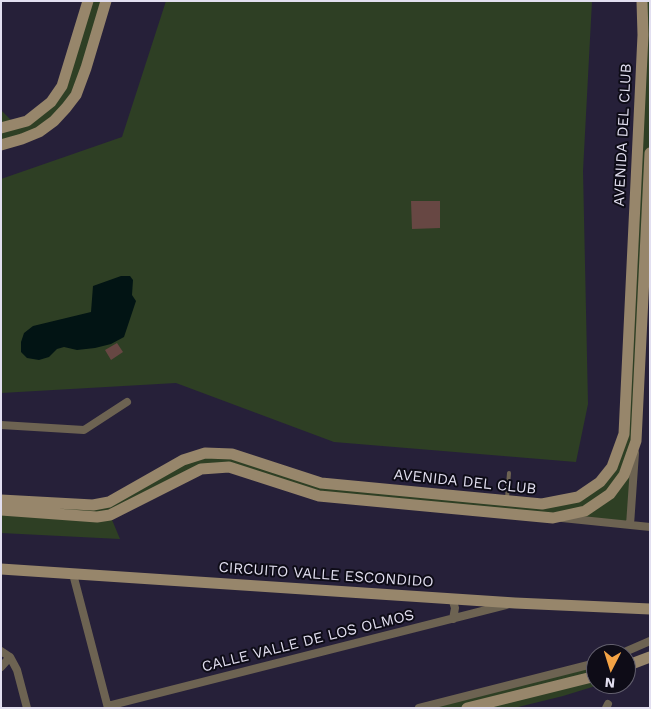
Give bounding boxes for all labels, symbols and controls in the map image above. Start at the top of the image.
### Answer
street label: AVENIDA DEL CLUB [610,63,636,207]
street label: AVENIDA DEL CLUB [393,466,537,498]
street label: CIRCUITO VALLE ESCONDIDO [218,559,434,591]
street label: CALLE VALLE DE LOS OLMOS [200,606,416,676]
north arrow [586,644,636,694]
text: N [604,675,616,691]

